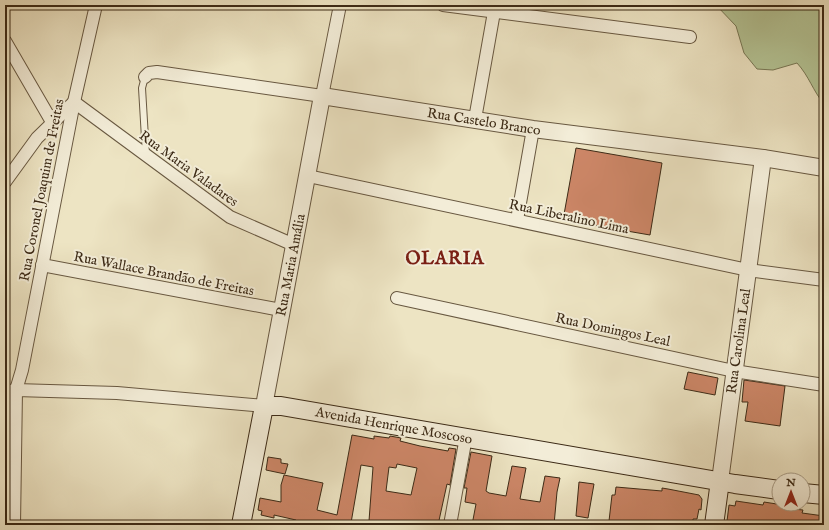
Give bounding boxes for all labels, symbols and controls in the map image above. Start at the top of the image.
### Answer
street label: Rua Coronel Joaquim de Freitas [15,97,69,283]
street label: Rua Castelo Branco [426,104,542,140]
street label: Rua Maria Valadares [135,127,242,211]
street label: Rua Liberalino Lima [507,196,631,239]
street label: Rua Maria Amália [272,211,310,318]
street label: Rua Wallace Brandão de Freitas [72,248,256,300]
district label: OLARIA [405,248,485,271]
street label: Rua Carolina Leal [723,287,755,395]
street label: Rua Domingos Leal [554,309,672,351]
street label: Avenida Henrique Moscoso [313,403,474,449]
north arrow [771,472,811,512]
text: N [785,476,796,490]

